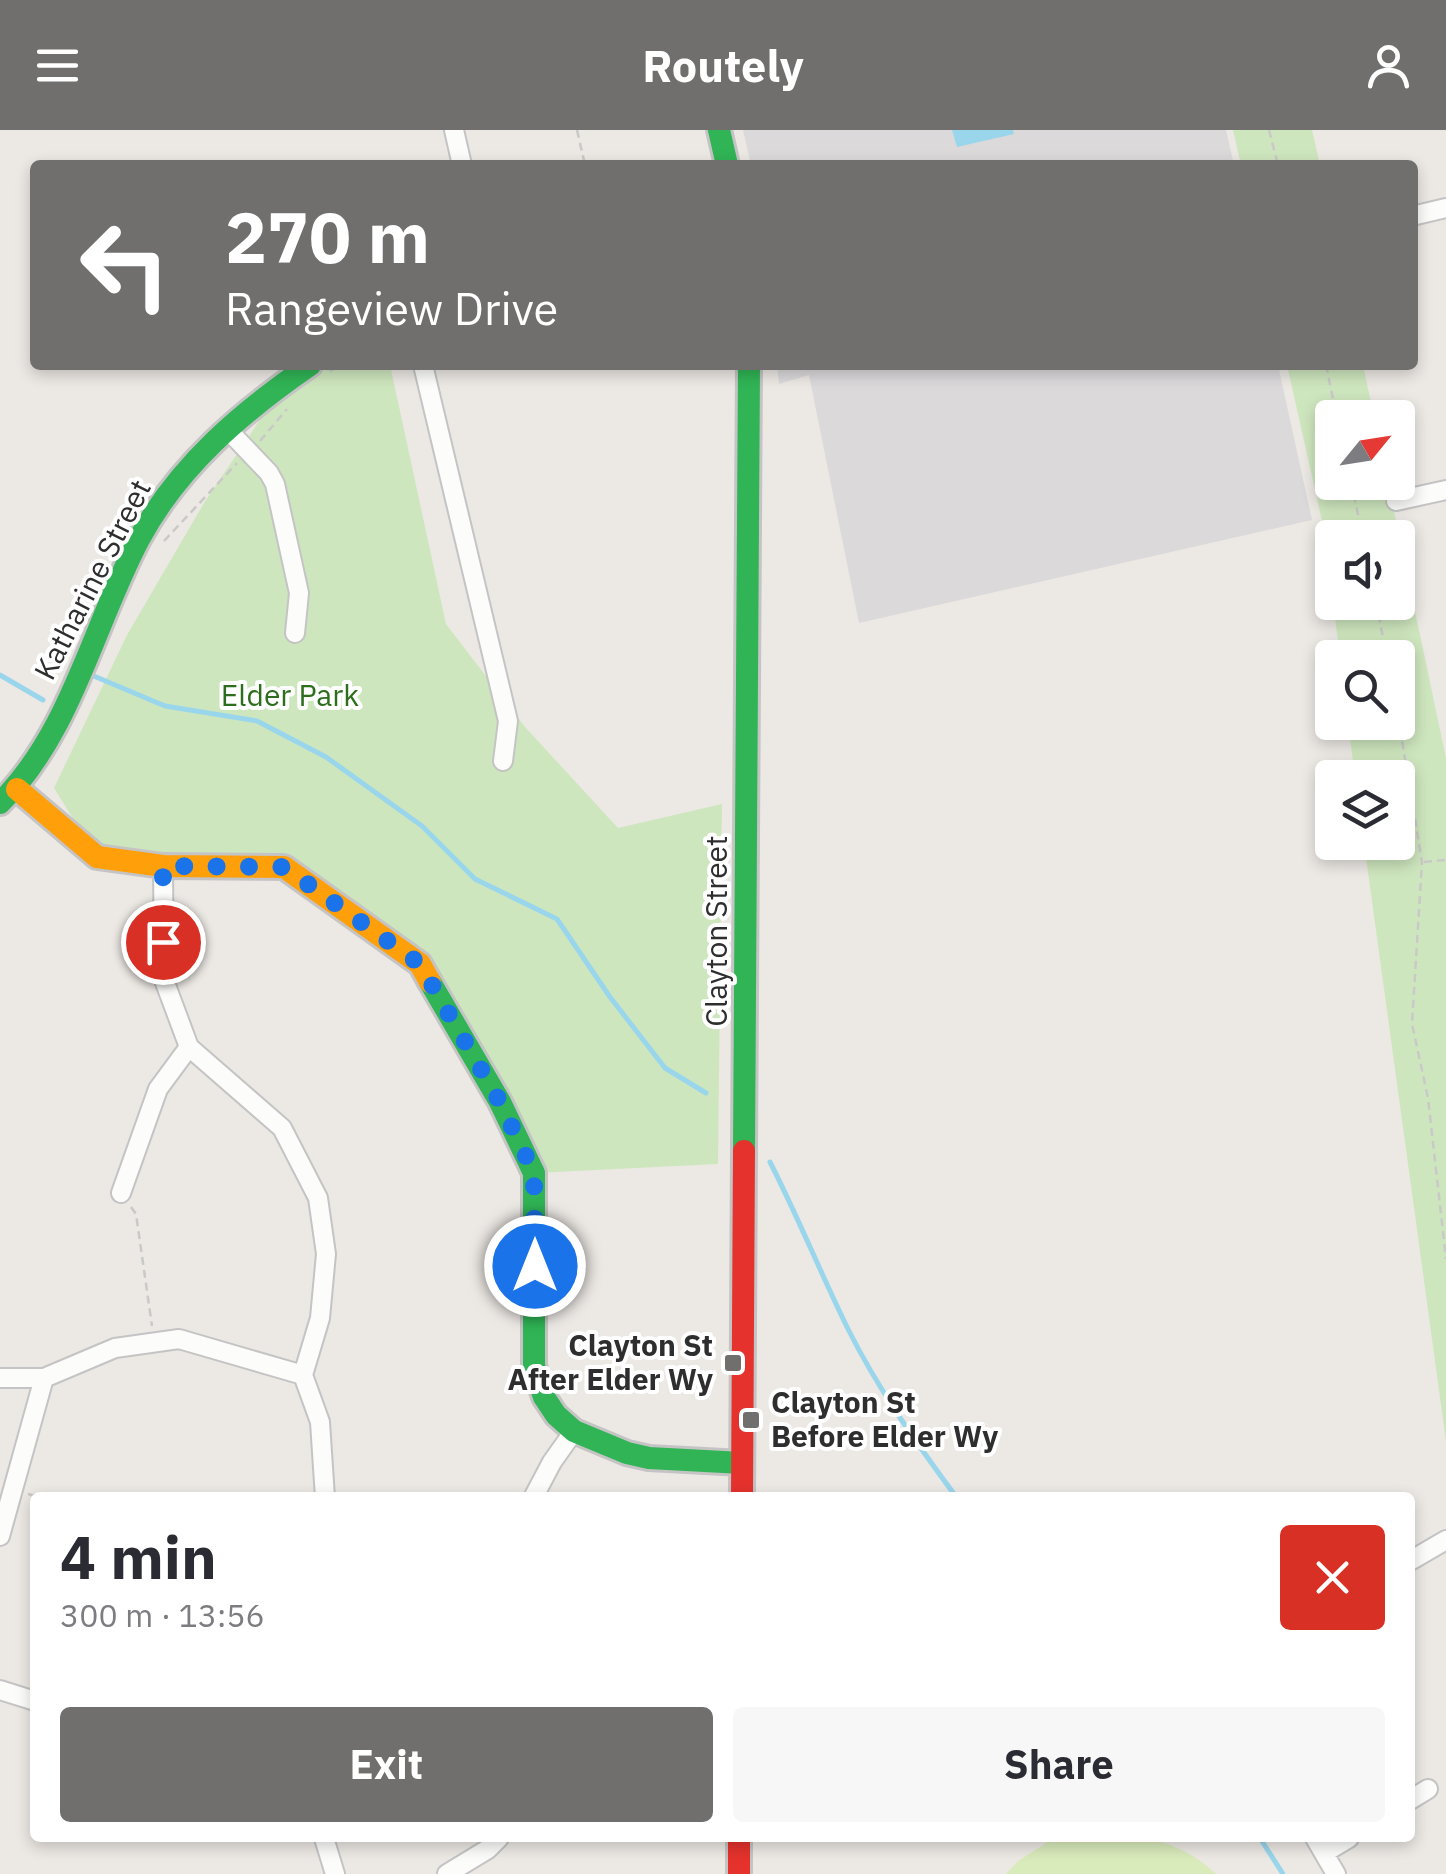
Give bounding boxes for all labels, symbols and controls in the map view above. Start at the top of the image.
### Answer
text: Routely [642,36,804,94]
icon: menu [30,38,85,93]
icon: person [1361,38,1416,93]
text: 270 m [225,191,430,282]
icon: left [60,200,190,330]
text: Rangeview Drive [225,279,558,337]
north arrow [1315,400,1415,500]
map controls [1315,400,1415,860]
street label: Katharine Street [24,473,159,686]
button: sound [1315,520,1415,620]
button: search [1315,640,1415,740]
park label: Elder Park [221,675,359,714]
button: layers [1315,760,1415,860]
street label: Clayton Street [696,835,735,1027]
pin [121,900,206,985]
icon: arrive [136,915,191,970]
position arrow [483,1214,587,1318]
place label: Clayton St After Elder Wy [507,1325,713,1398]
marker: Clayton St After Elder Wy [722,1352,744,1374]
place label: Clayton St Before Elder Wy [771,1382,998,1455]
marker: Clayton St Before Elder Wy [740,1409,762,1431]
text: 4 min [60,1517,217,1596]
button: close [1280,1525,1385,1630]
text: 300 m · 13:56 [60,1594,265,1636]
button: Exit [60,1707,713,1822]
button: Share [733,1707,1385,1822]

